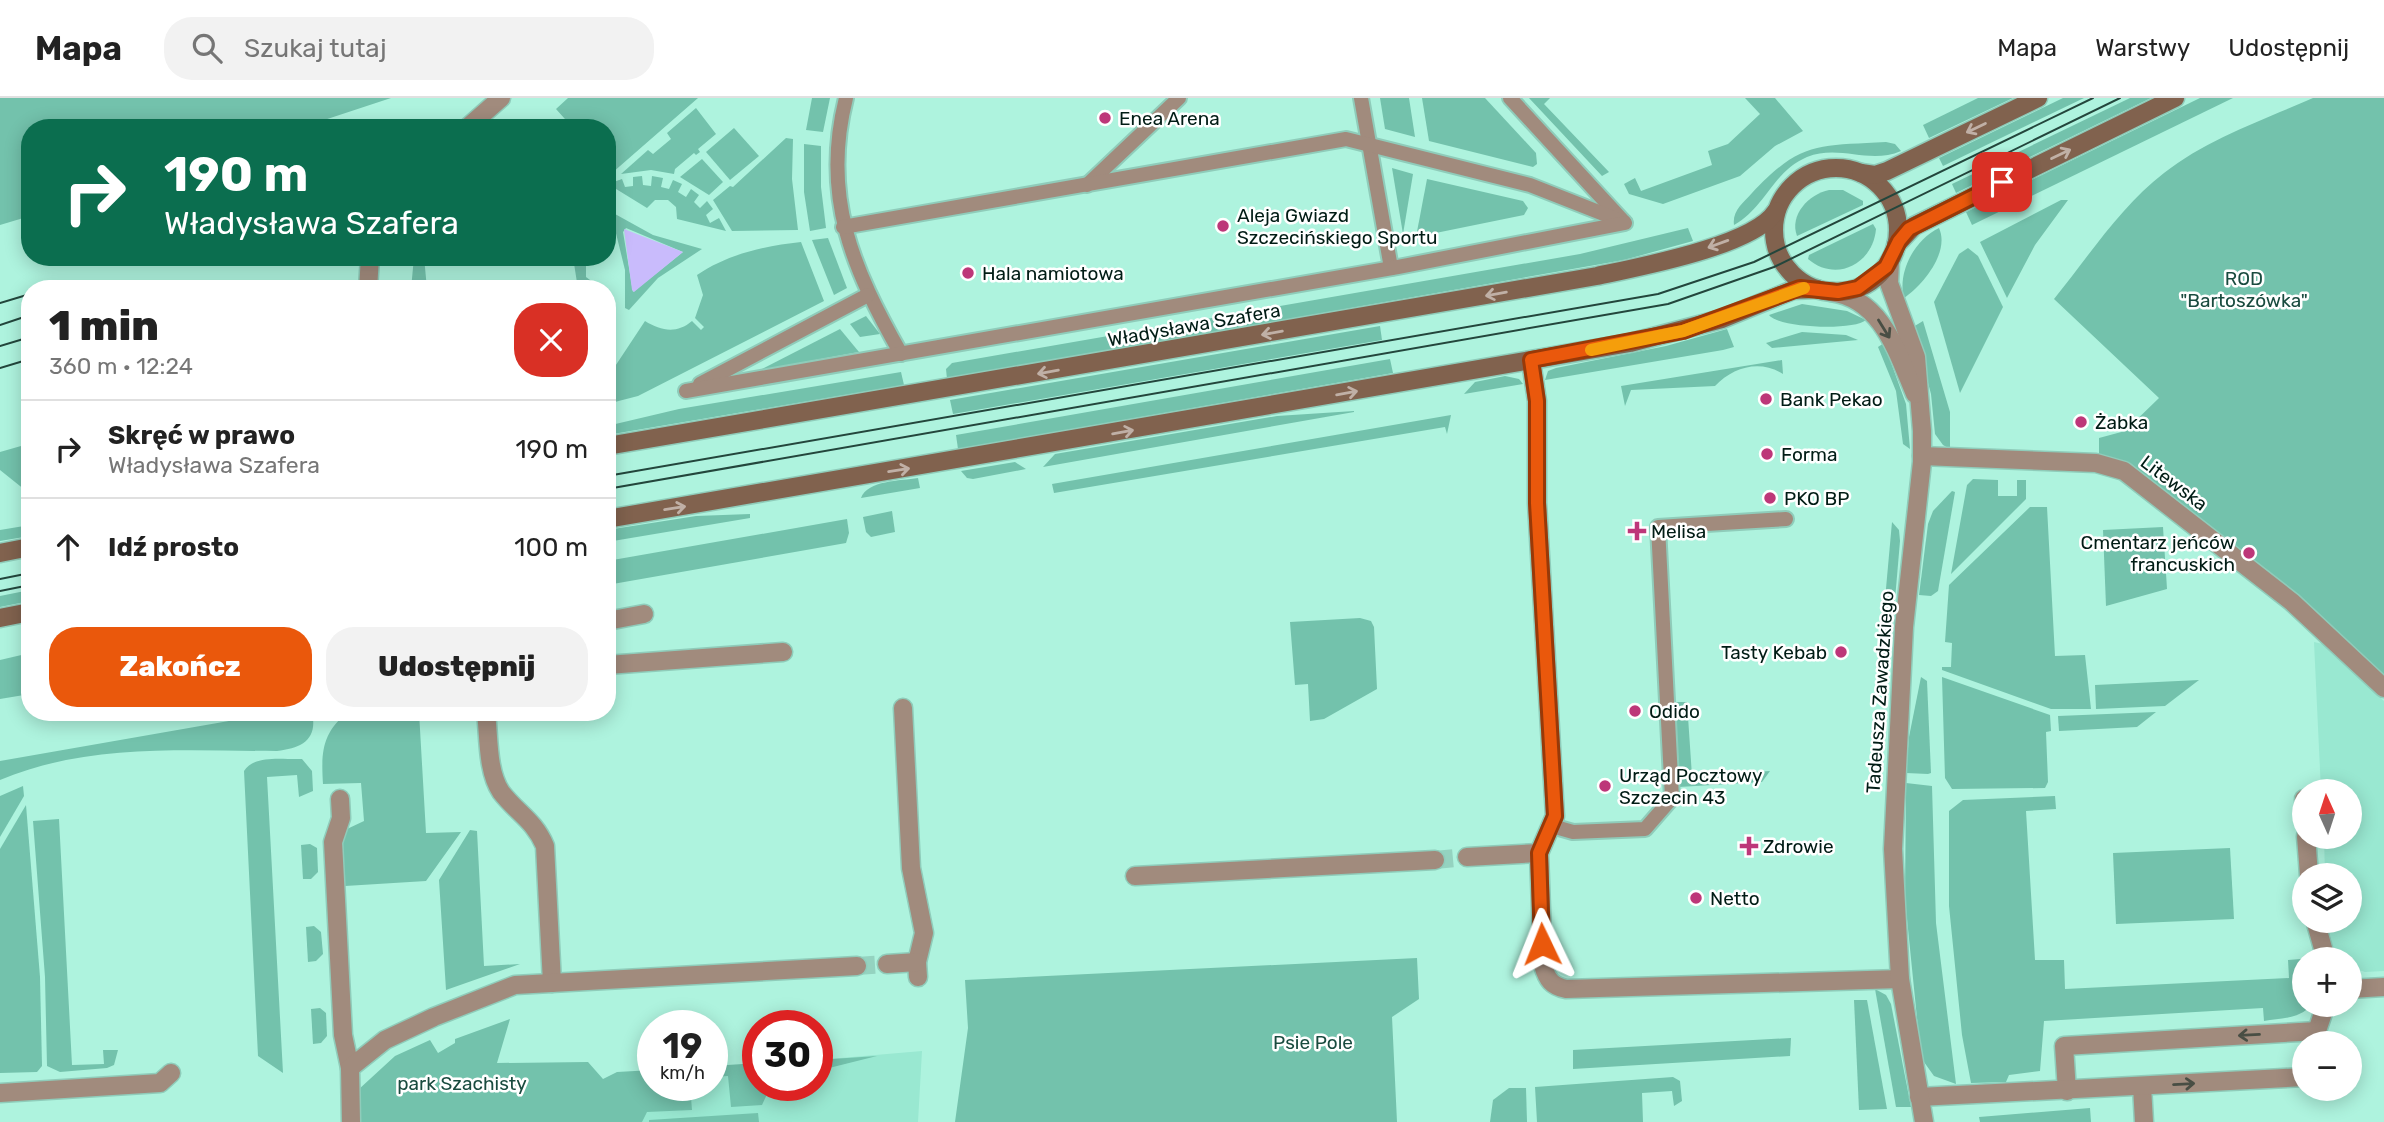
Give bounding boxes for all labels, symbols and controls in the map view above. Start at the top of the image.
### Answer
search box [164,17,654,80]
text: Mapa [35,29,122,68]
icon: search [188,29,226,67]
text: Szukaj tutaj [244,33,387,64]
text: Mapa [1997,34,2057,62]
text: Warstwy [2095,34,2190,62]
text: Udostępnij [2228,34,2349,62]
place label: Enea Arena [1119,107,1220,130]
marker: Enea Arena [1097,110,1113,126]
one-way arrow [1966,122,1987,135]
text: 190 m [164,145,308,203]
one-way arrow [2050,146,2071,160]
icon: right [49,147,140,238]
pin [1972,152,2032,212]
icon: arrive [1983,163,2021,201]
text: Władysława Szafera [164,204,459,242]
place label: Aleja Gwiazd Szczecińskiego Sportu [1237,204,1437,249]
marker: Aleja Gwiazd Szczecińskiego Sportu [1215,218,1231,234]
one-way arrow [1707,239,1729,251]
place label: Hala namiotowa [982,262,1124,285]
marker: Hala namiotowa [960,265,976,281]
park label: ROD "Bartoszówka" [2180,267,2308,312]
one-way arrow [1485,288,1508,301]
street label: Władysława Szafera [1106,298,1282,352]
text: 1 min [49,301,159,351]
button: close [514,303,588,377]
one-way arrow [1877,319,1892,338]
one-way arrow [1261,327,1284,340]
text: 360 m · 12:24 [49,352,193,380]
one-way arrow [1037,366,1060,379]
one-way arrow [1335,385,1358,399]
place label: Bank Pekao [1780,388,1883,411]
marker: Bank Pekao [1758,391,1774,407]
place label: Żabka [2095,411,2148,434]
marker: Żabka [2073,414,2089,430]
text: Skręć w prawo [108,420,295,451]
one-way arrow [1111,425,1134,438]
icon: right [49,430,87,468]
text: 190 m [515,434,588,465]
place label: Forma [1781,443,1837,466]
marker: Forma [1759,446,1775,462]
street label: Litewska [2136,450,2212,516]
text: Władysława Szafera [108,451,320,479]
one-way arrow [887,463,910,476]
place label: PKO BP [1784,487,1849,510]
marker: PKO BP [1762,490,1778,506]
one-way arrow [663,501,685,514]
place label: Melisa [1651,520,1706,543]
marker: Melisa [1629,523,1645,539]
icon: ahead [49,528,87,566]
place label: Cmentarz jeńców francuskich [2081,531,2235,576]
text: Idź prosto [108,532,239,563]
text: 100 m [514,532,588,563]
marker: Cmentarz jeńców francuskich [2241,545,2257,561]
street label: Tadeusza Zawadzkiego [1861,590,1899,794]
button: Zakończ [49,627,312,707]
button: Udostępnij [326,627,588,707]
place label: Tasty Kebab [1721,641,1827,664]
marker: Tasty Kebab [1833,644,1849,660]
place label: Odido [1649,700,1700,723]
marker: Odido [1627,703,1643,719]
place label: Urząd Pocztowy Szczecin 43 [1619,764,1763,809]
marker: Urząd Pocztowy Szczecin 43 [1597,778,1613,794]
north arrow [2292,779,2362,849]
map controls [2292,779,2362,1101]
place label: Zdrowie [1763,835,1834,858]
marker: Zdrowie [1741,838,1757,854]
button: layers [2292,863,2362,933]
place label: Netto [1710,887,1760,910]
marker: Netto [1688,890,1704,906]
position arrow [1505,907,1579,981]
button: + [2292,947,2362,1017]
speed limit sign: 30 [742,1010,833,1101]
text: 19 [663,1025,702,1067]
one-way arrow [2238,1029,2261,1042]
park label: Psie Pole [1273,1031,1353,1054]
button: − [2292,1031,2362,1101]
text: km/h [660,1062,705,1084]
park label: park Szachisty [397,1072,527,1095]
one-way arrow [2172,1077,2194,1090]

